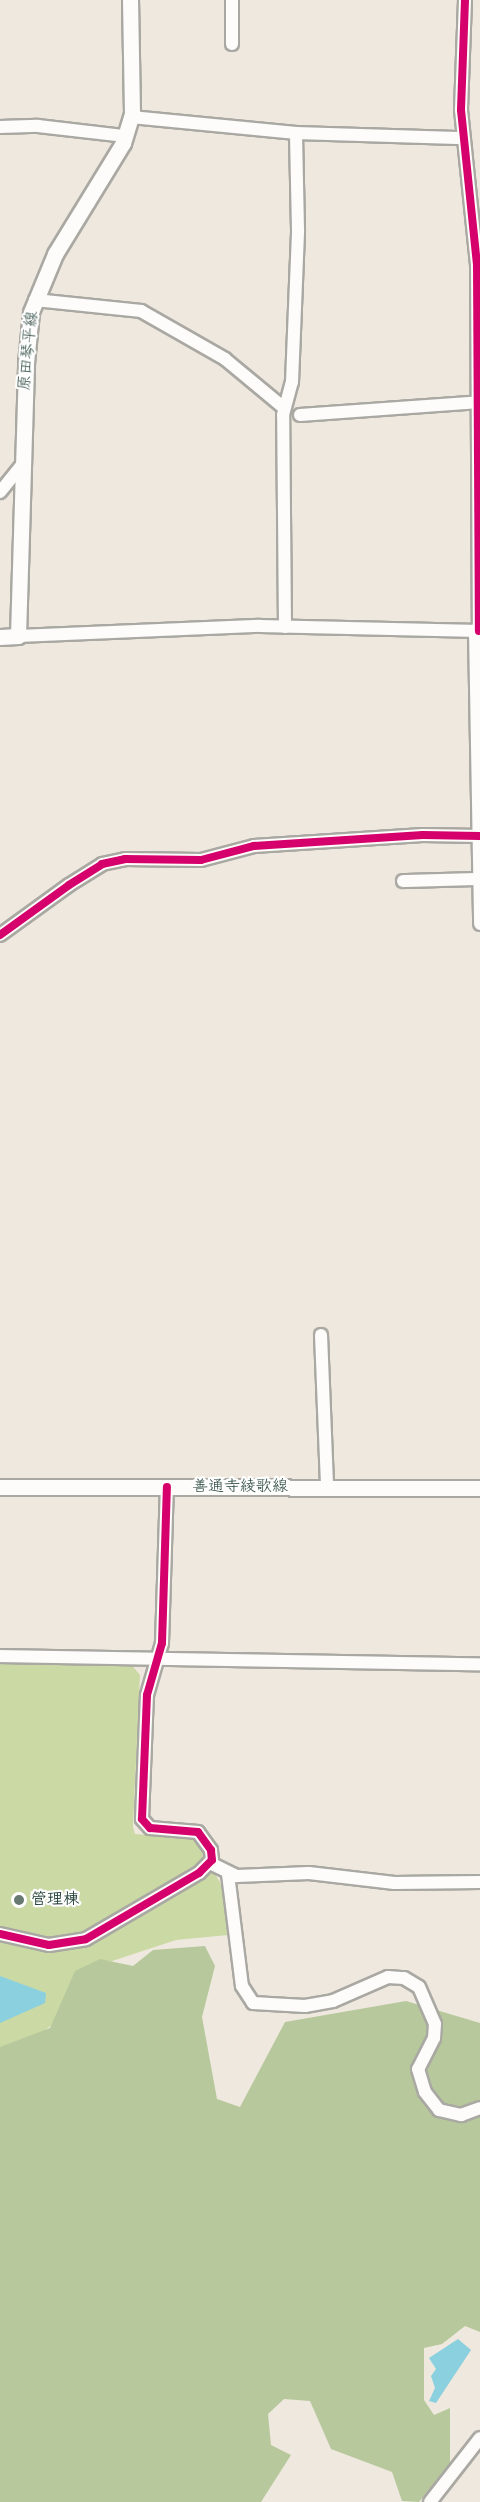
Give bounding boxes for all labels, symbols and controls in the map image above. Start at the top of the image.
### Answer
street label: 原田琴平線 [15,310,43,392]
street label: 善通寺綾歌線 [192,1477,288,1497]
place label: 管理棟 [31,1890,79,1910]
marker: 管理棟 [12,1893,26,1907]

